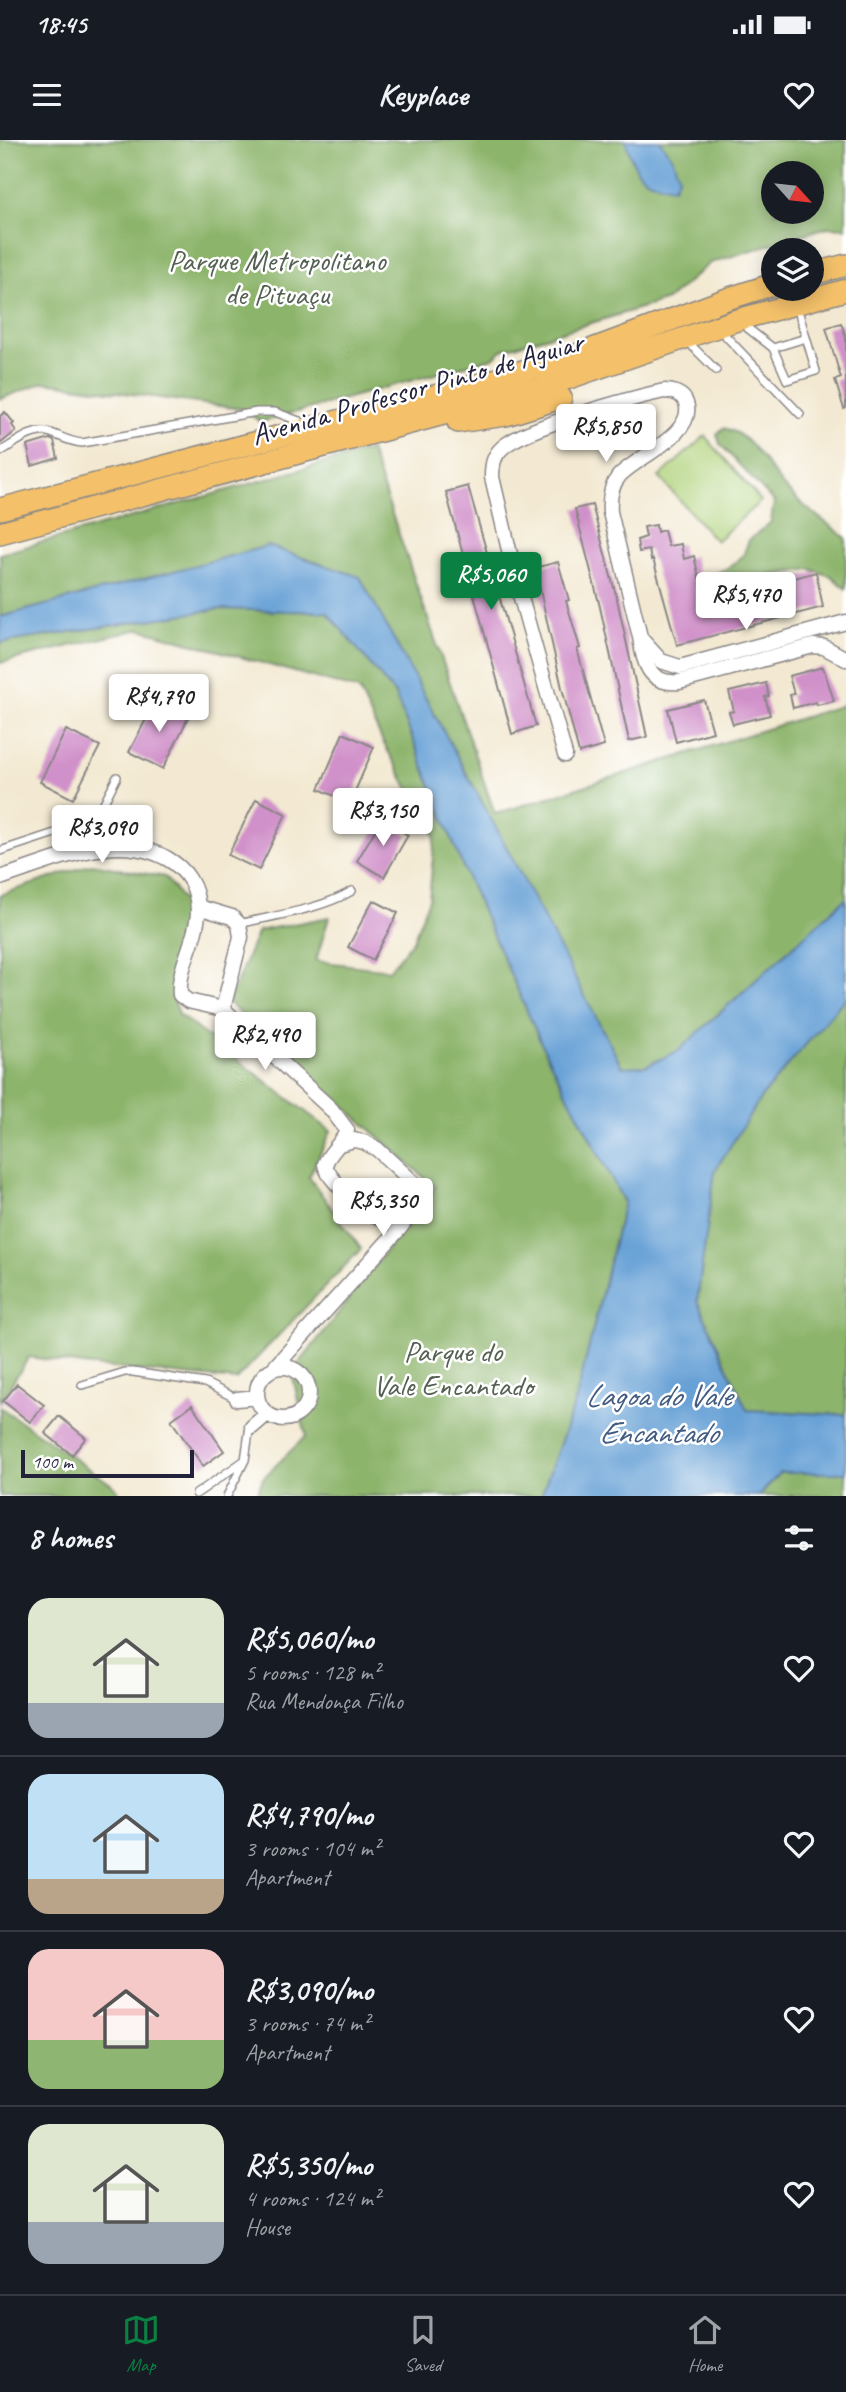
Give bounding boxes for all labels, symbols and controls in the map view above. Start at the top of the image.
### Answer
text: 18:45 [35,8,87,41]
text: Keyplace [378,74,468,115]
icon: menu [28,76,66,114]
icon: heart [780,76,818,114]
north arrow [761,161,824,224]
map controls [761,161,824,301]
button: layers [761,238,824,301]
park label: Parque Metropolitano de Pituaçu [168,241,387,313]
street label: Avenida Professor Pinto de Aguiar [247,322,590,454]
pin: R$5,850 [541,404,671,464]
text: R$5,850 [572,412,640,441]
pin: R$5,060 [426,552,556,612]
text: R$5,060 [457,560,525,589]
pin: R$5,470 [681,573,811,632]
text: R$5,470 [712,580,780,609]
pin: R$4,790 [94,674,224,734]
text: R$4,790 [125,682,193,711]
pin: R$3,150 [318,788,448,848]
text: R$3,150 [349,796,417,825]
pin: R$3,090 [37,806,167,865]
text: R$3,090 [68,813,136,842]
pin: R$2,490 [200,1012,330,1072]
text: R$2,490 [231,1020,299,1049]
pin: R$5,350 [318,1178,448,1238]
text: R$5,350 [349,1186,417,1215]
park label: Parque do Vale Encantado [373,1332,536,1404]
water label: Lagoa do Vale Encantado [585,1375,735,1453]
scale bar [21,1447,194,1479]
text: 100 m [32,1450,73,1474]
text: 8 homes [28,1519,113,1557]
icon: filters [780,1519,818,1557]
text: R$5,060/mo [245,1620,373,1658]
icon: home [84,1626,168,1710]
icon: heart [780,1649,818,1687]
text: 5 rooms · 128 m² [245,1658,380,1687]
text: Rua Mendonça Filho [245,1687,403,1716]
text: R$4,790/mo [245,1796,373,1834]
icon: home [84,1802,168,1886]
icon: heart [780,1825,818,1863]
text: 3 rooms · 104 m² [245,1834,380,1863]
text: Apartment [245,1863,330,1892]
text: R$3,090/mo [245,1971,373,2009]
icon: home [84,1977,168,2061]
icon: heart [780,2000,818,2038]
text: 3 rooms · 74 m² [245,2009,369,2038]
text: Apartment [245,2038,330,2067]
text: R$5,350/mo [245,2146,372,2184]
icon: home [84,2152,168,2236]
icon: heart [780,2175,818,2213]
text: 4 rooms · 124 m² [245,2184,380,2213]
text: House [245,2213,290,2242]
tab: Map [122,2311,160,2377]
tab: Saved [404,2311,442,2377]
tab: Home [686,2311,724,2377]

